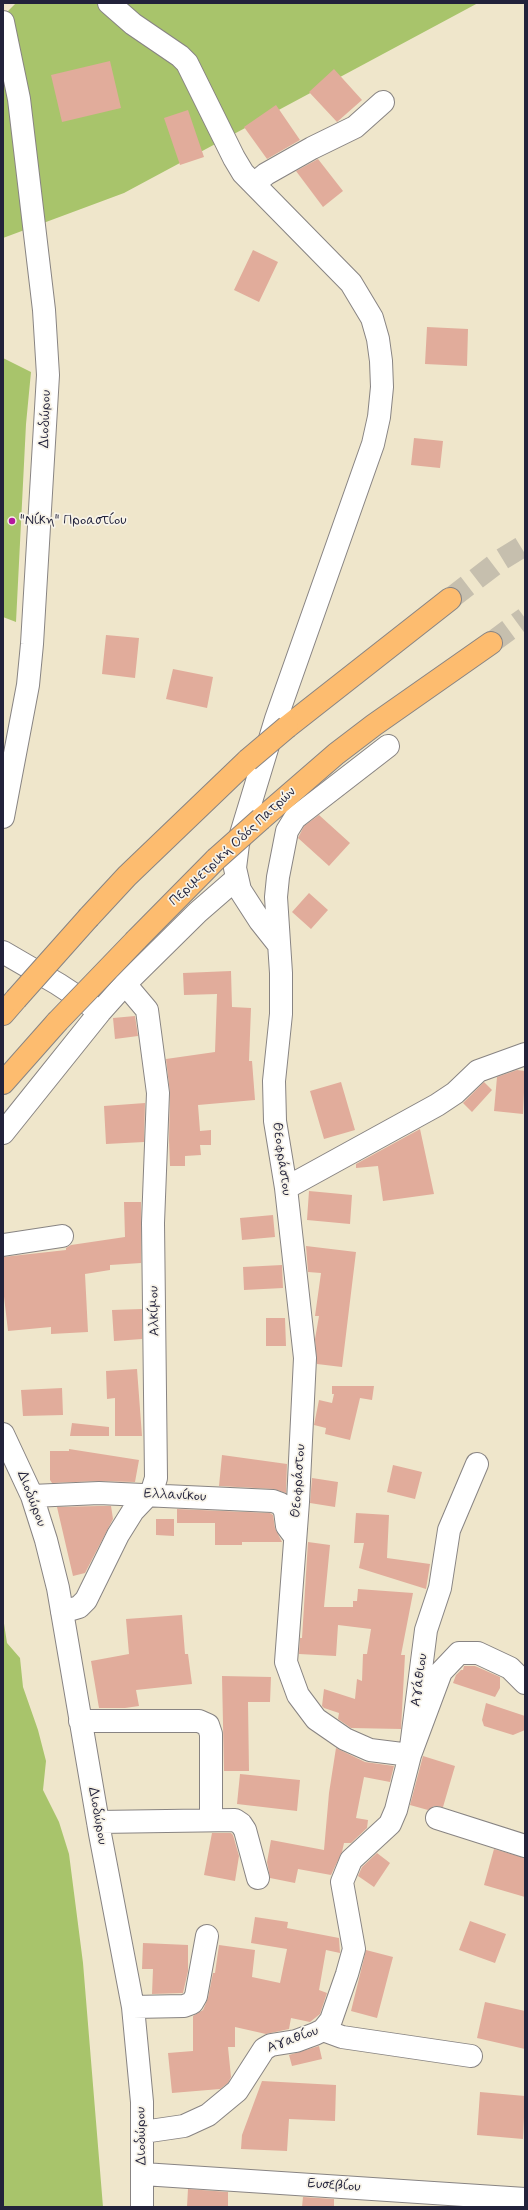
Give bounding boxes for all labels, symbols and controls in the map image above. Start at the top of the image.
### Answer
street label: Διοδώρου [37,389,55,449]
place label: "Νίκη" Προαστίου [20,513,126,529]
marker: "Νίκη" Προαστίου [7,516,17,526]
street label: Περιμετρική Οδός Πατρών [166,784,300,910]
street label: Θεοφράστου [268,1121,294,1197]
street label: Αλκίμου [146,1286,164,1336]
street label: Θεοφράστου [288,1444,310,1518]
street label: Διοδώρου [13,1469,49,1529]
street label: Ελλανίκου [143,1486,207,1506]
street label: Αγάθιου [408,1652,432,1708]
street label: Διοδώρου [84,1786,110,1846]
street label: Αγαθίου [265,2023,321,2057]
street label: Διοδώρου [133,2107,151,2165]
street label: Ευσεβίου [307,2176,361,2196]

